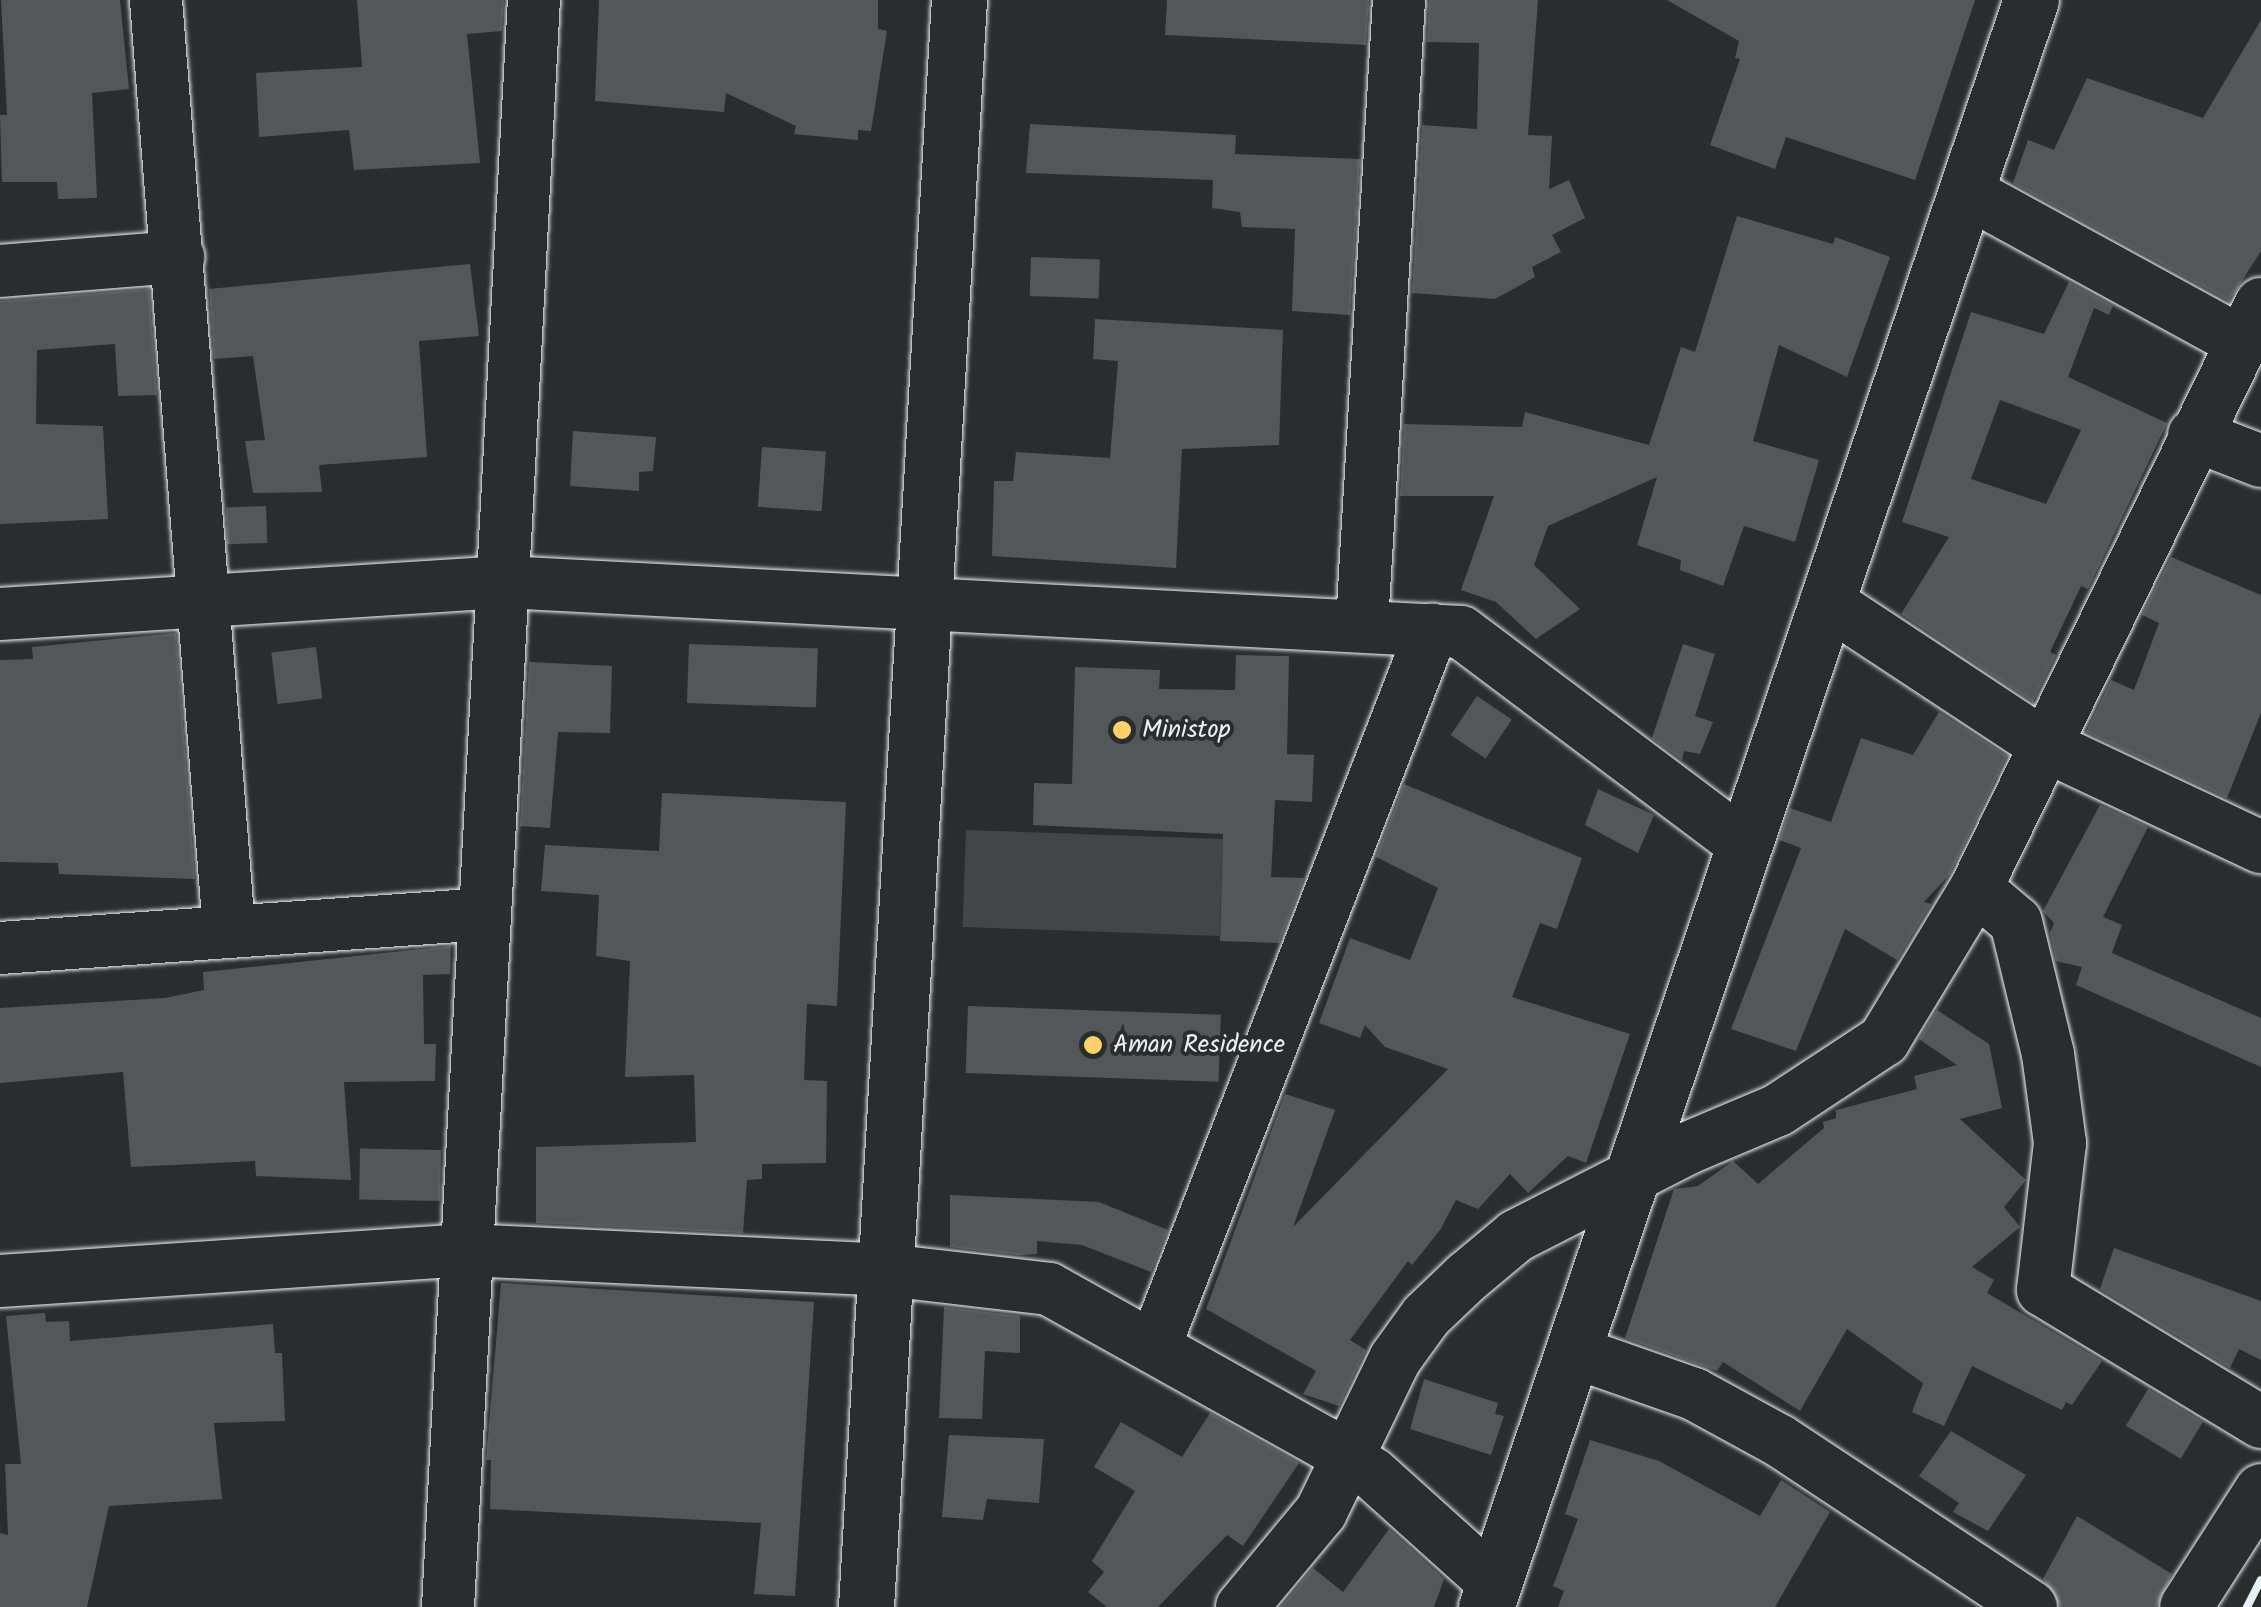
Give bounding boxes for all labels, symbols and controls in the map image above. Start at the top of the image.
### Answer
place label: Ministop [1142,715,1231,745]
marker: Ministop [1111,719,1133,741]
place label: Aman Residence [1113,1030,1285,1060]
marker: Aman Residence [1082,1034,1104,1056]

